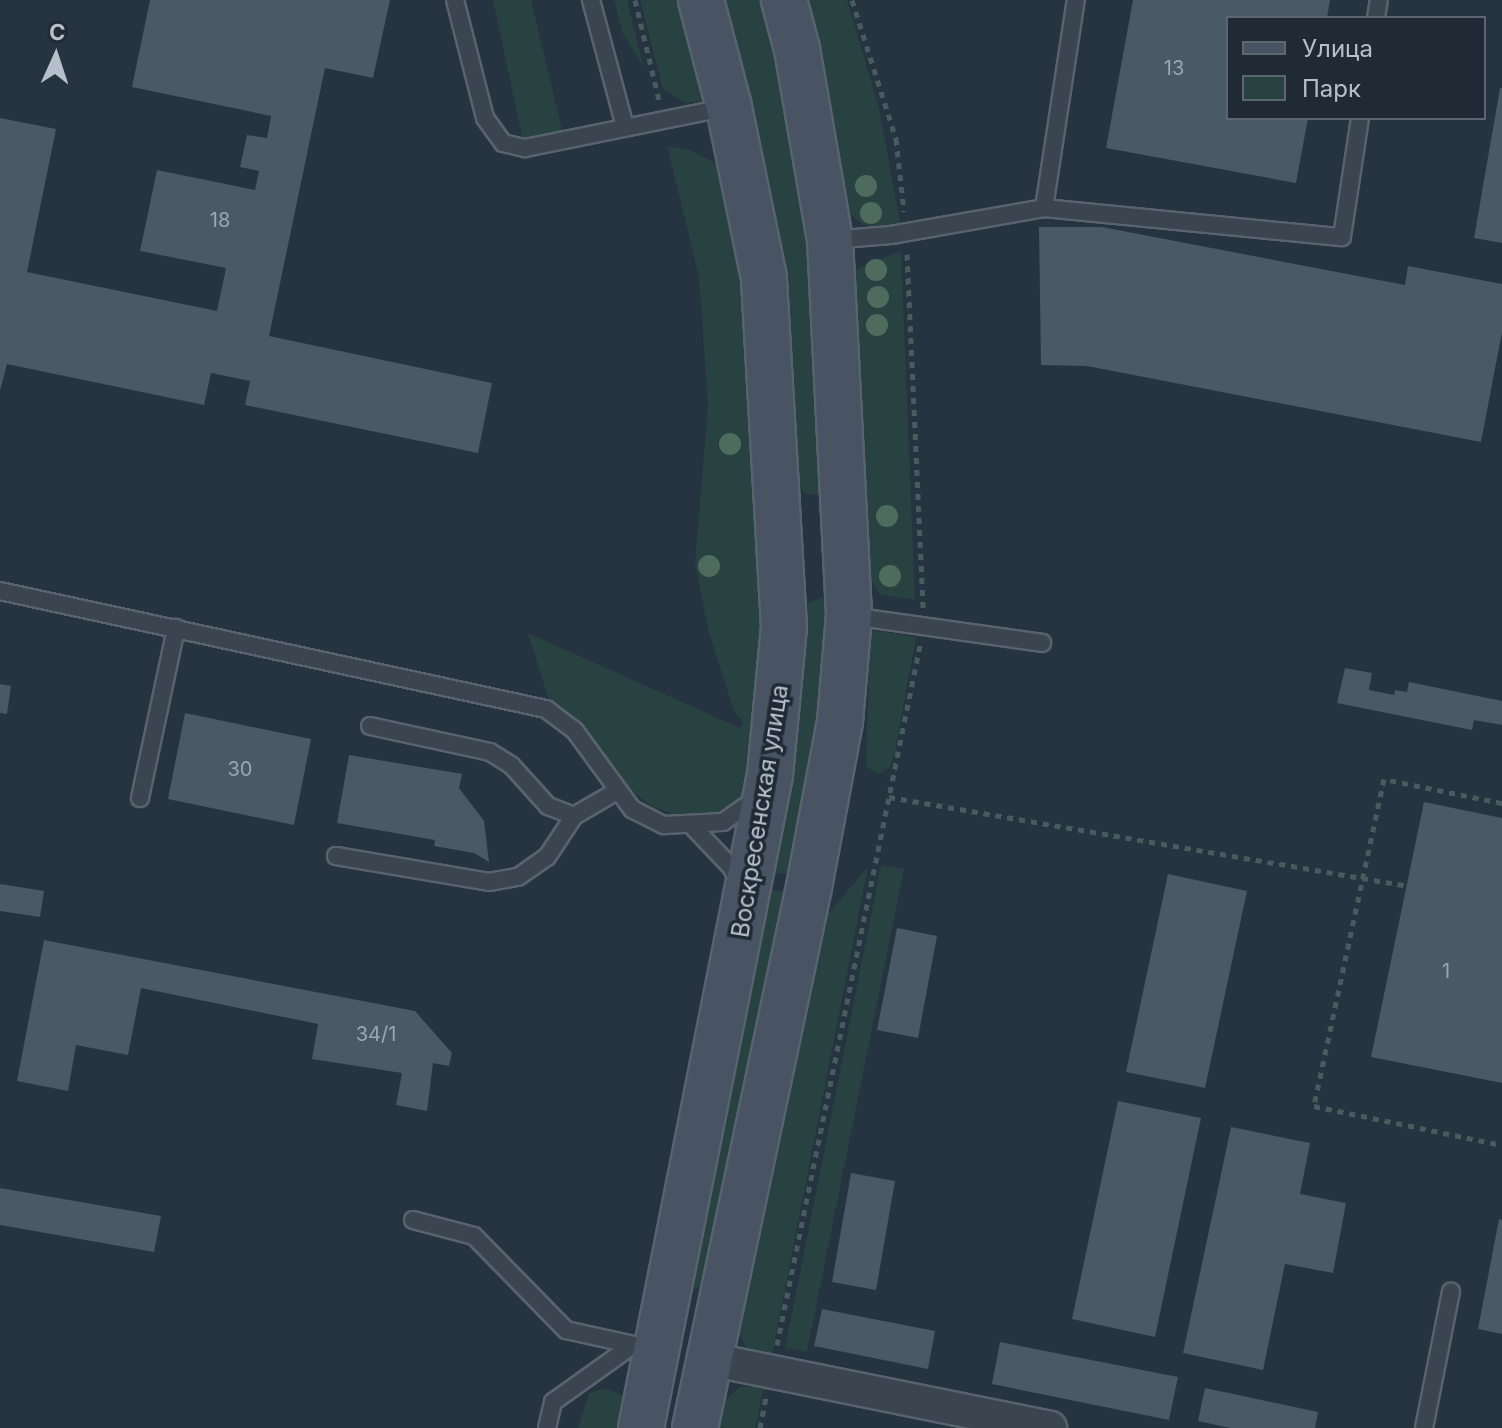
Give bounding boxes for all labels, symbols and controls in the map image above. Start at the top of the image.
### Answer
north arrow [16,16,96,96]
legend [1226,16,1486,120]
text: С [48,19,66,45]
text: Улица [1302,34,1373,63]
house number: 13 [1164,56,1184,80]
text: Парк [1302,74,1361,103]
house number: 18 [210,208,230,232]
street label: Воскресенская улица [726,682,794,940]
house number: 30 [228,757,252,781]
house number: 1 [1442,959,1450,983]
house number: 34/1 [356,1022,396,1046]

